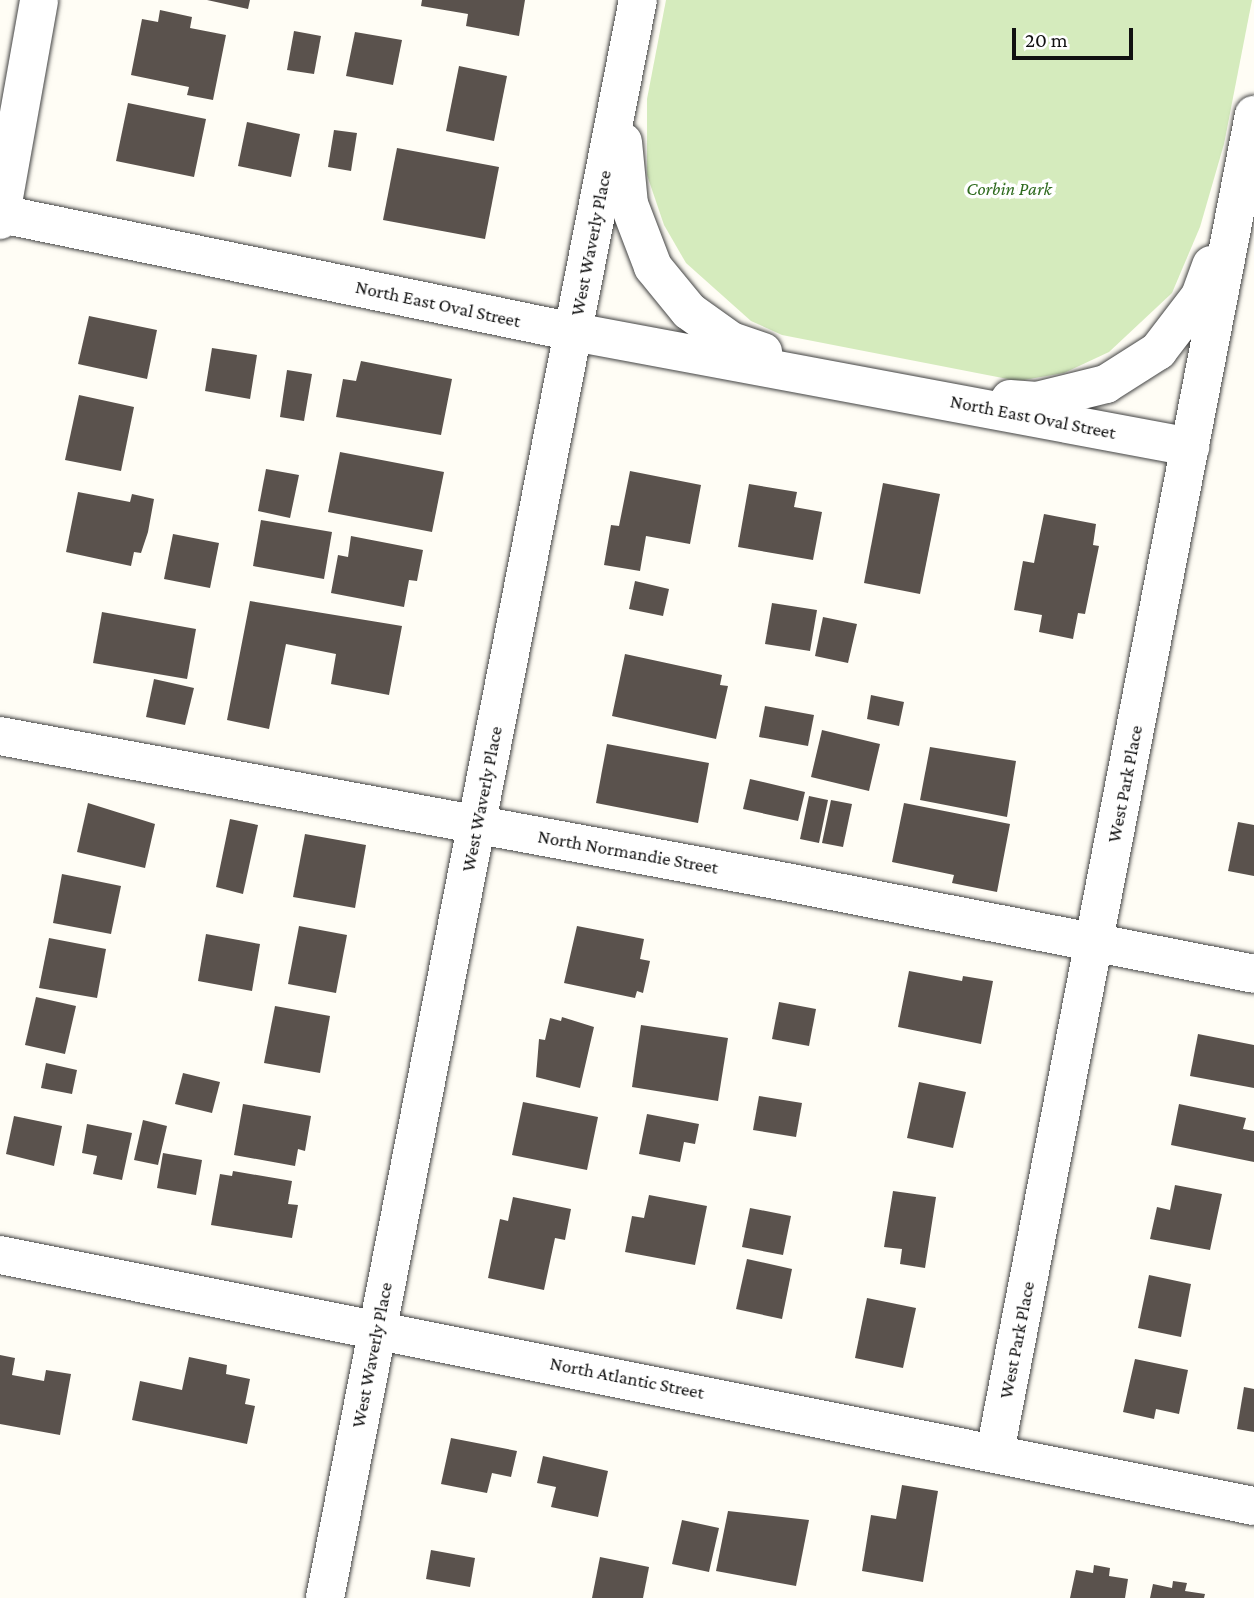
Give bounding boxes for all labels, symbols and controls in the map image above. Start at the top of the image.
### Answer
scale bar [1016,14,1137,58]
text: 20 m [1025,28,1068,52]
street label: West Waverly Place [566,168,616,318]
park label: Corbin Park [966,178,1052,200]
street label: North East Oval Street [353,275,523,333]
street label: North East Oval Street [948,390,1118,444]
street label: West Park Place [1102,723,1148,845]
street label: West Waverly Place [457,724,507,874]
street label: North Normandie Street [536,825,720,879]
street label: West Park Place [994,1279,1040,1401]
street label: West Waverly Place [347,1280,397,1430]
street label: North Atlantic Street [548,1352,706,1404]

